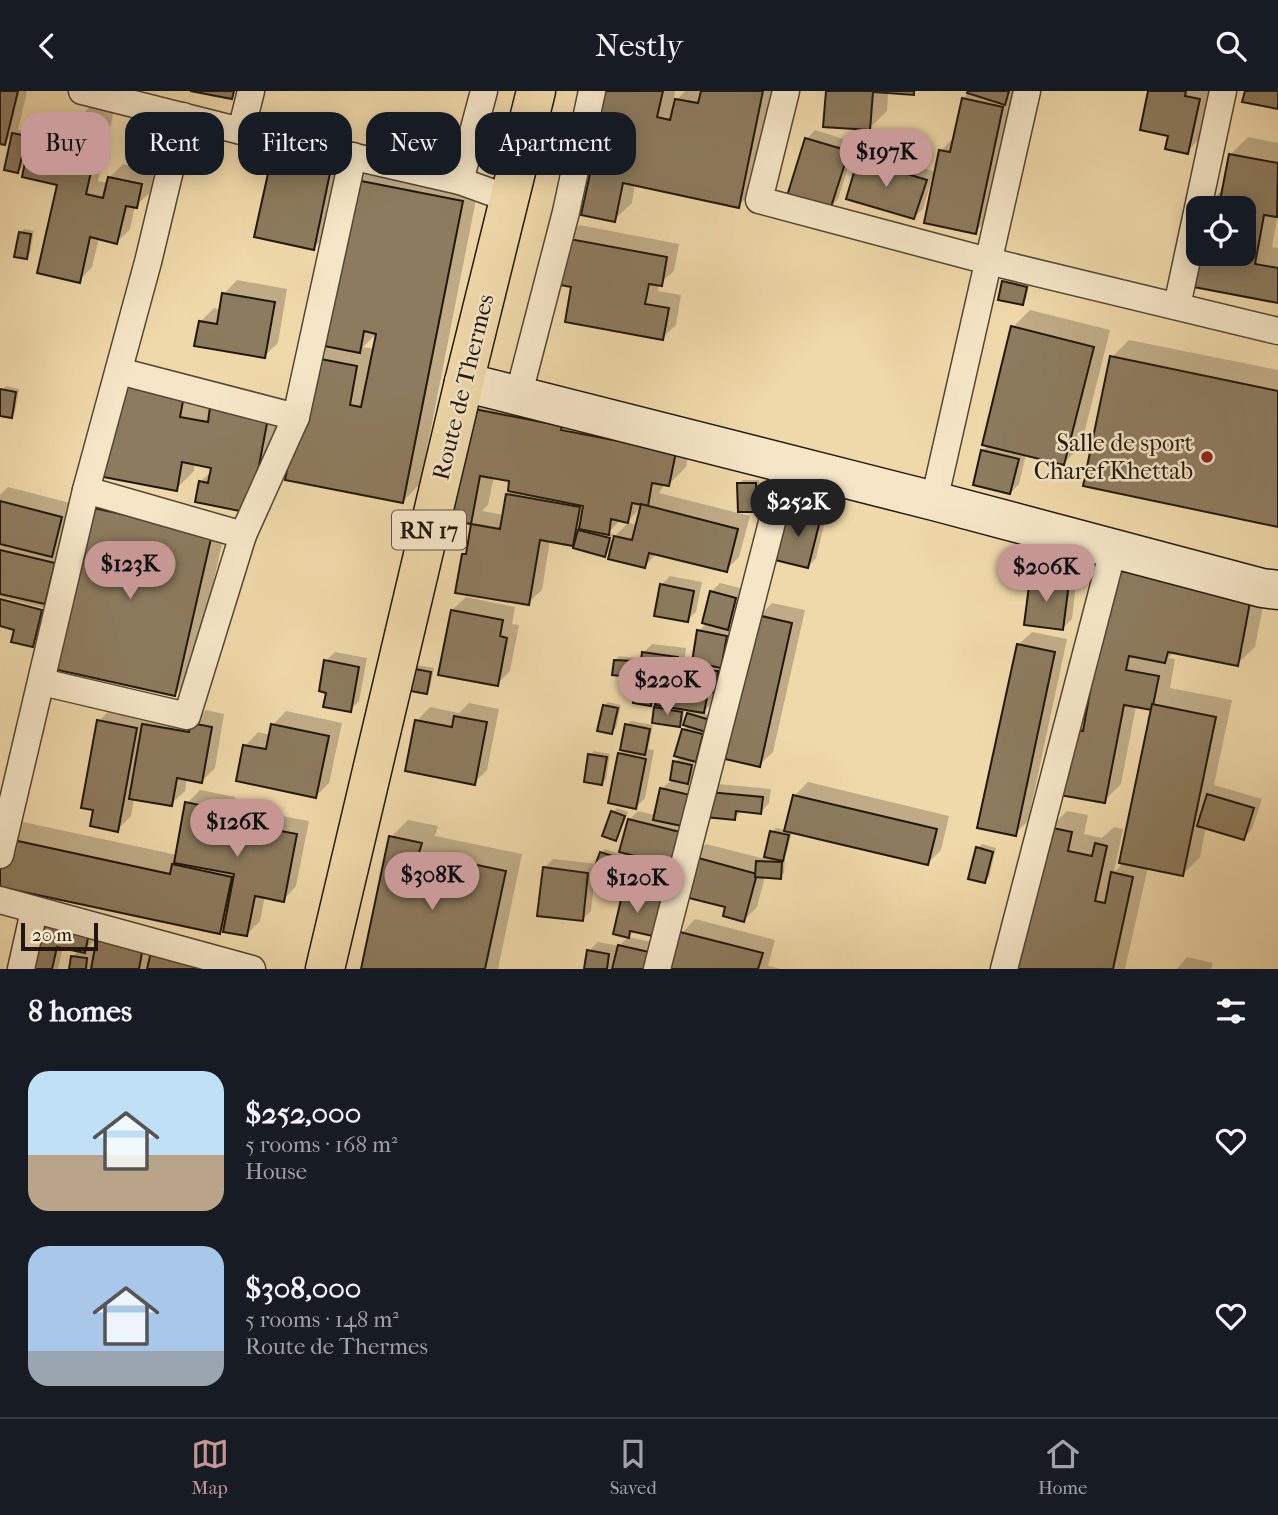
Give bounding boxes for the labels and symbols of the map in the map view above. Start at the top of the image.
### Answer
pin: $197K [837,129,935,189]
street label: Route de Thermes [426,291,500,483]
place label: Salle de sport Charef Khettab [1034,429,1193,485]
marker: Salle de sport Charef Khettab [1199,449,1215,465]
pin: $252K [749,479,847,539]
road number: RN 17 [392,511,466,549]
pin: $123K [81,541,179,601]
pin: $206K [997,545,1095,604]
pin: $220K [618,657,716,717]
pin: $126K [188,799,286,859]
pin: $308K [383,853,481,912]
pin: $120K [588,855,686,915]
scale bar [21,920,98,952]

